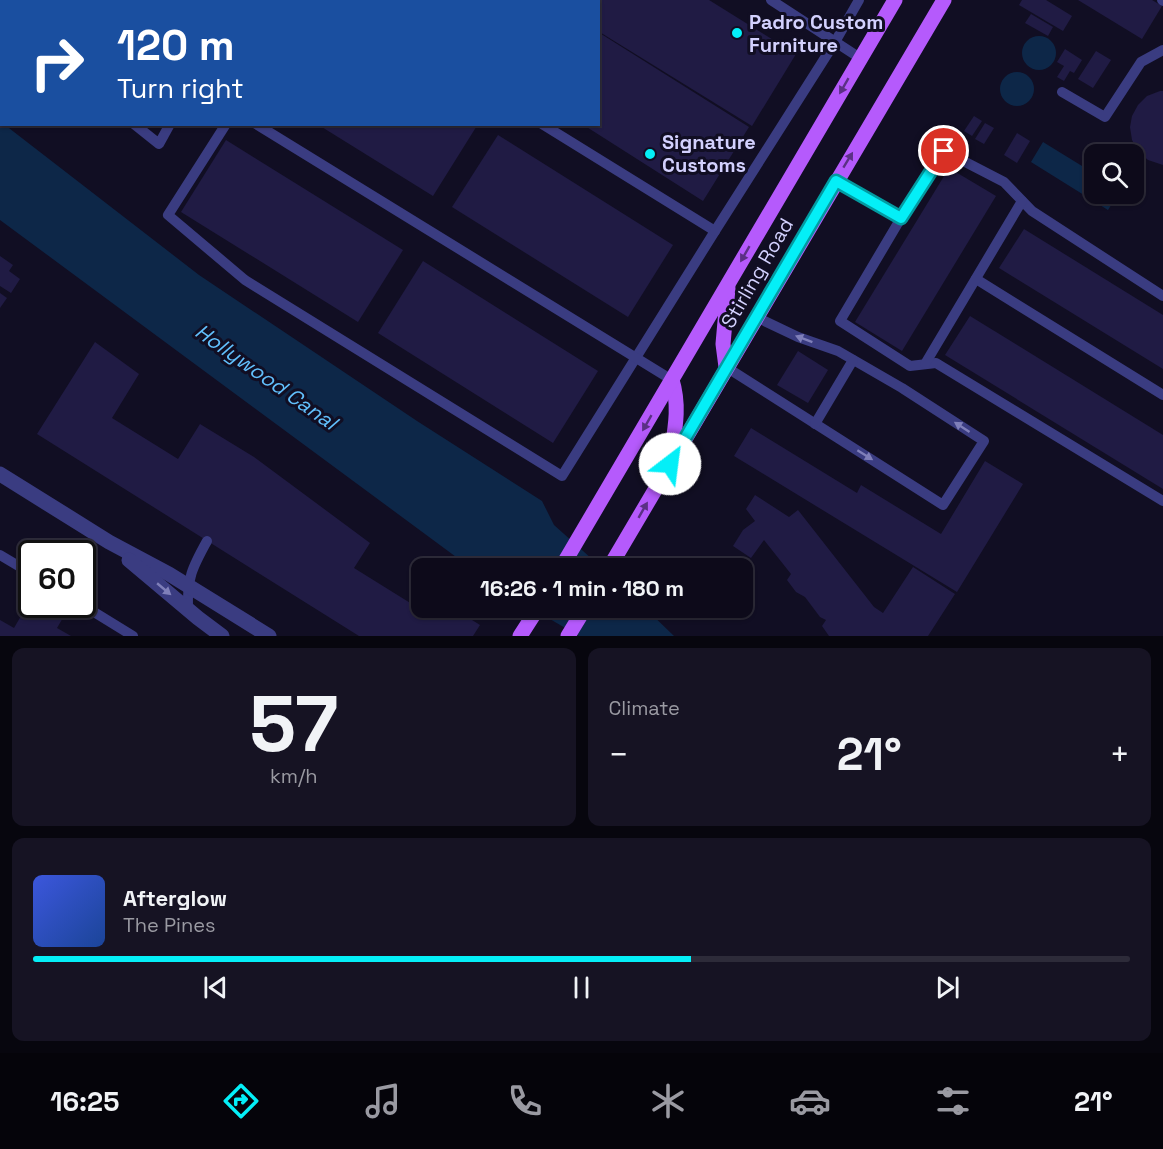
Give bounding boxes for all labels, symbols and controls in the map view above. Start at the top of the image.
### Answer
place label: Padro Custom Furniture [749,9,883,58]
text: 120 m [117,19,235,72]
icon: right [18,24,96,102]
marker: Padro Custom Furniture [730,26,744,40]
text: Turn right [117,71,244,106]
one-way arrow [838,78,849,94]
pin [918,125,969,176]
place label: Signature Customs [662,129,756,178]
icon: arrive [927,134,960,167]
map controls [1084,144,1144,204]
button: search [1084,144,1144,204]
marker: Signature Customs [643,147,657,161]
one-way arrow [843,152,854,168]
street label: Stirling Road [715,213,799,333]
one-way arrow [740,246,750,263]
water label: Hollywood Canal [190,318,345,437]
one-way arrow [795,334,813,343]
one-way arrow [641,415,652,431]
one-way arrow [953,421,970,432]
position arrow [638,432,702,496]
one-way arrow [856,449,873,460]
one-way arrow [638,501,648,518]
speed limit sign: 60 [18,540,96,618]
text: 16:26 · 1 min · 180 m [480,574,684,602]
one-way arrow [156,583,172,596]
text: 57 [249,674,338,774]
text: Climate [609,695,680,721]
text: 21° [837,726,902,783]
text: − [609,734,629,776]
text: + [1110,734,1130,776]
text: km/h [270,763,318,789]
text: Afterglow [123,884,227,912]
text: The Pines [123,912,216,938]
icon: previous [199,971,232,1004]
icon: pause [565,971,598,1004]
icon: next [931,971,964,1004]
icon: directions [220,1080,262,1122]
icon: music [362,1080,404,1122]
icon: phone [504,1080,546,1122]
icon: climate [647,1080,689,1122]
icon: car [789,1080,831,1122]
icon: filters [932,1080,974,1122]
text: 16:25 [50,1084,119,1119]
text: 21° [1074,1084,1113,1119]

